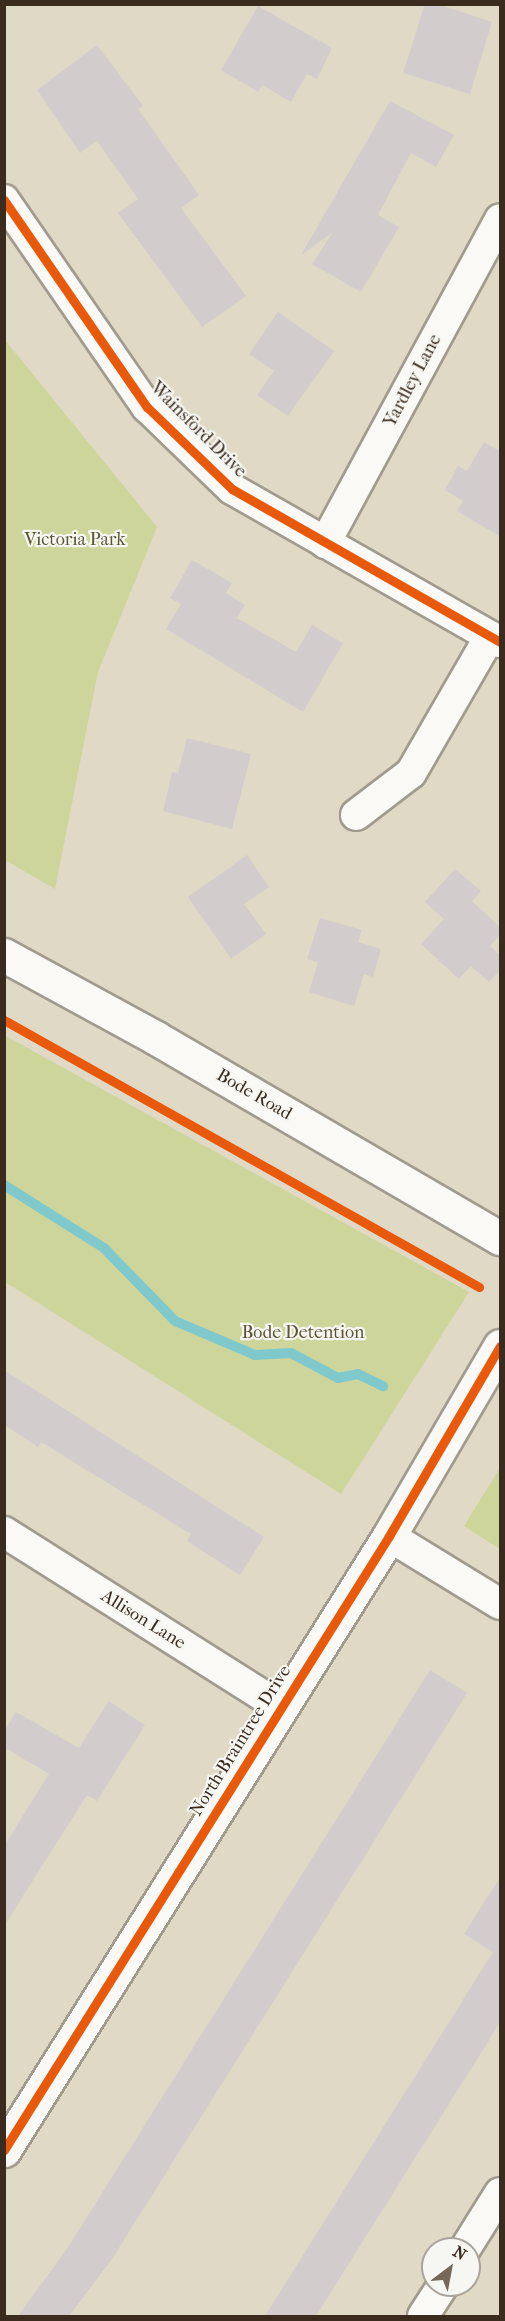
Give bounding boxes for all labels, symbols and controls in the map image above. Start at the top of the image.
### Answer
street label: Yardley Lane [380,331,446,431]
street label: Wainsford Drive [146,378,250,482]
park label: Victoria Park [24,529,126,551]
street label: Bode Road [212,1065,296,1125]
park label: Bode Detention [242,1322,364,1344]
street label: Allison Lane [97,1586,189,1654]
street label: North Braintree Drive [186,1662,296,1820]
north arrow [421,2237,481,2297]
text: N [450,2242,470,2264]

